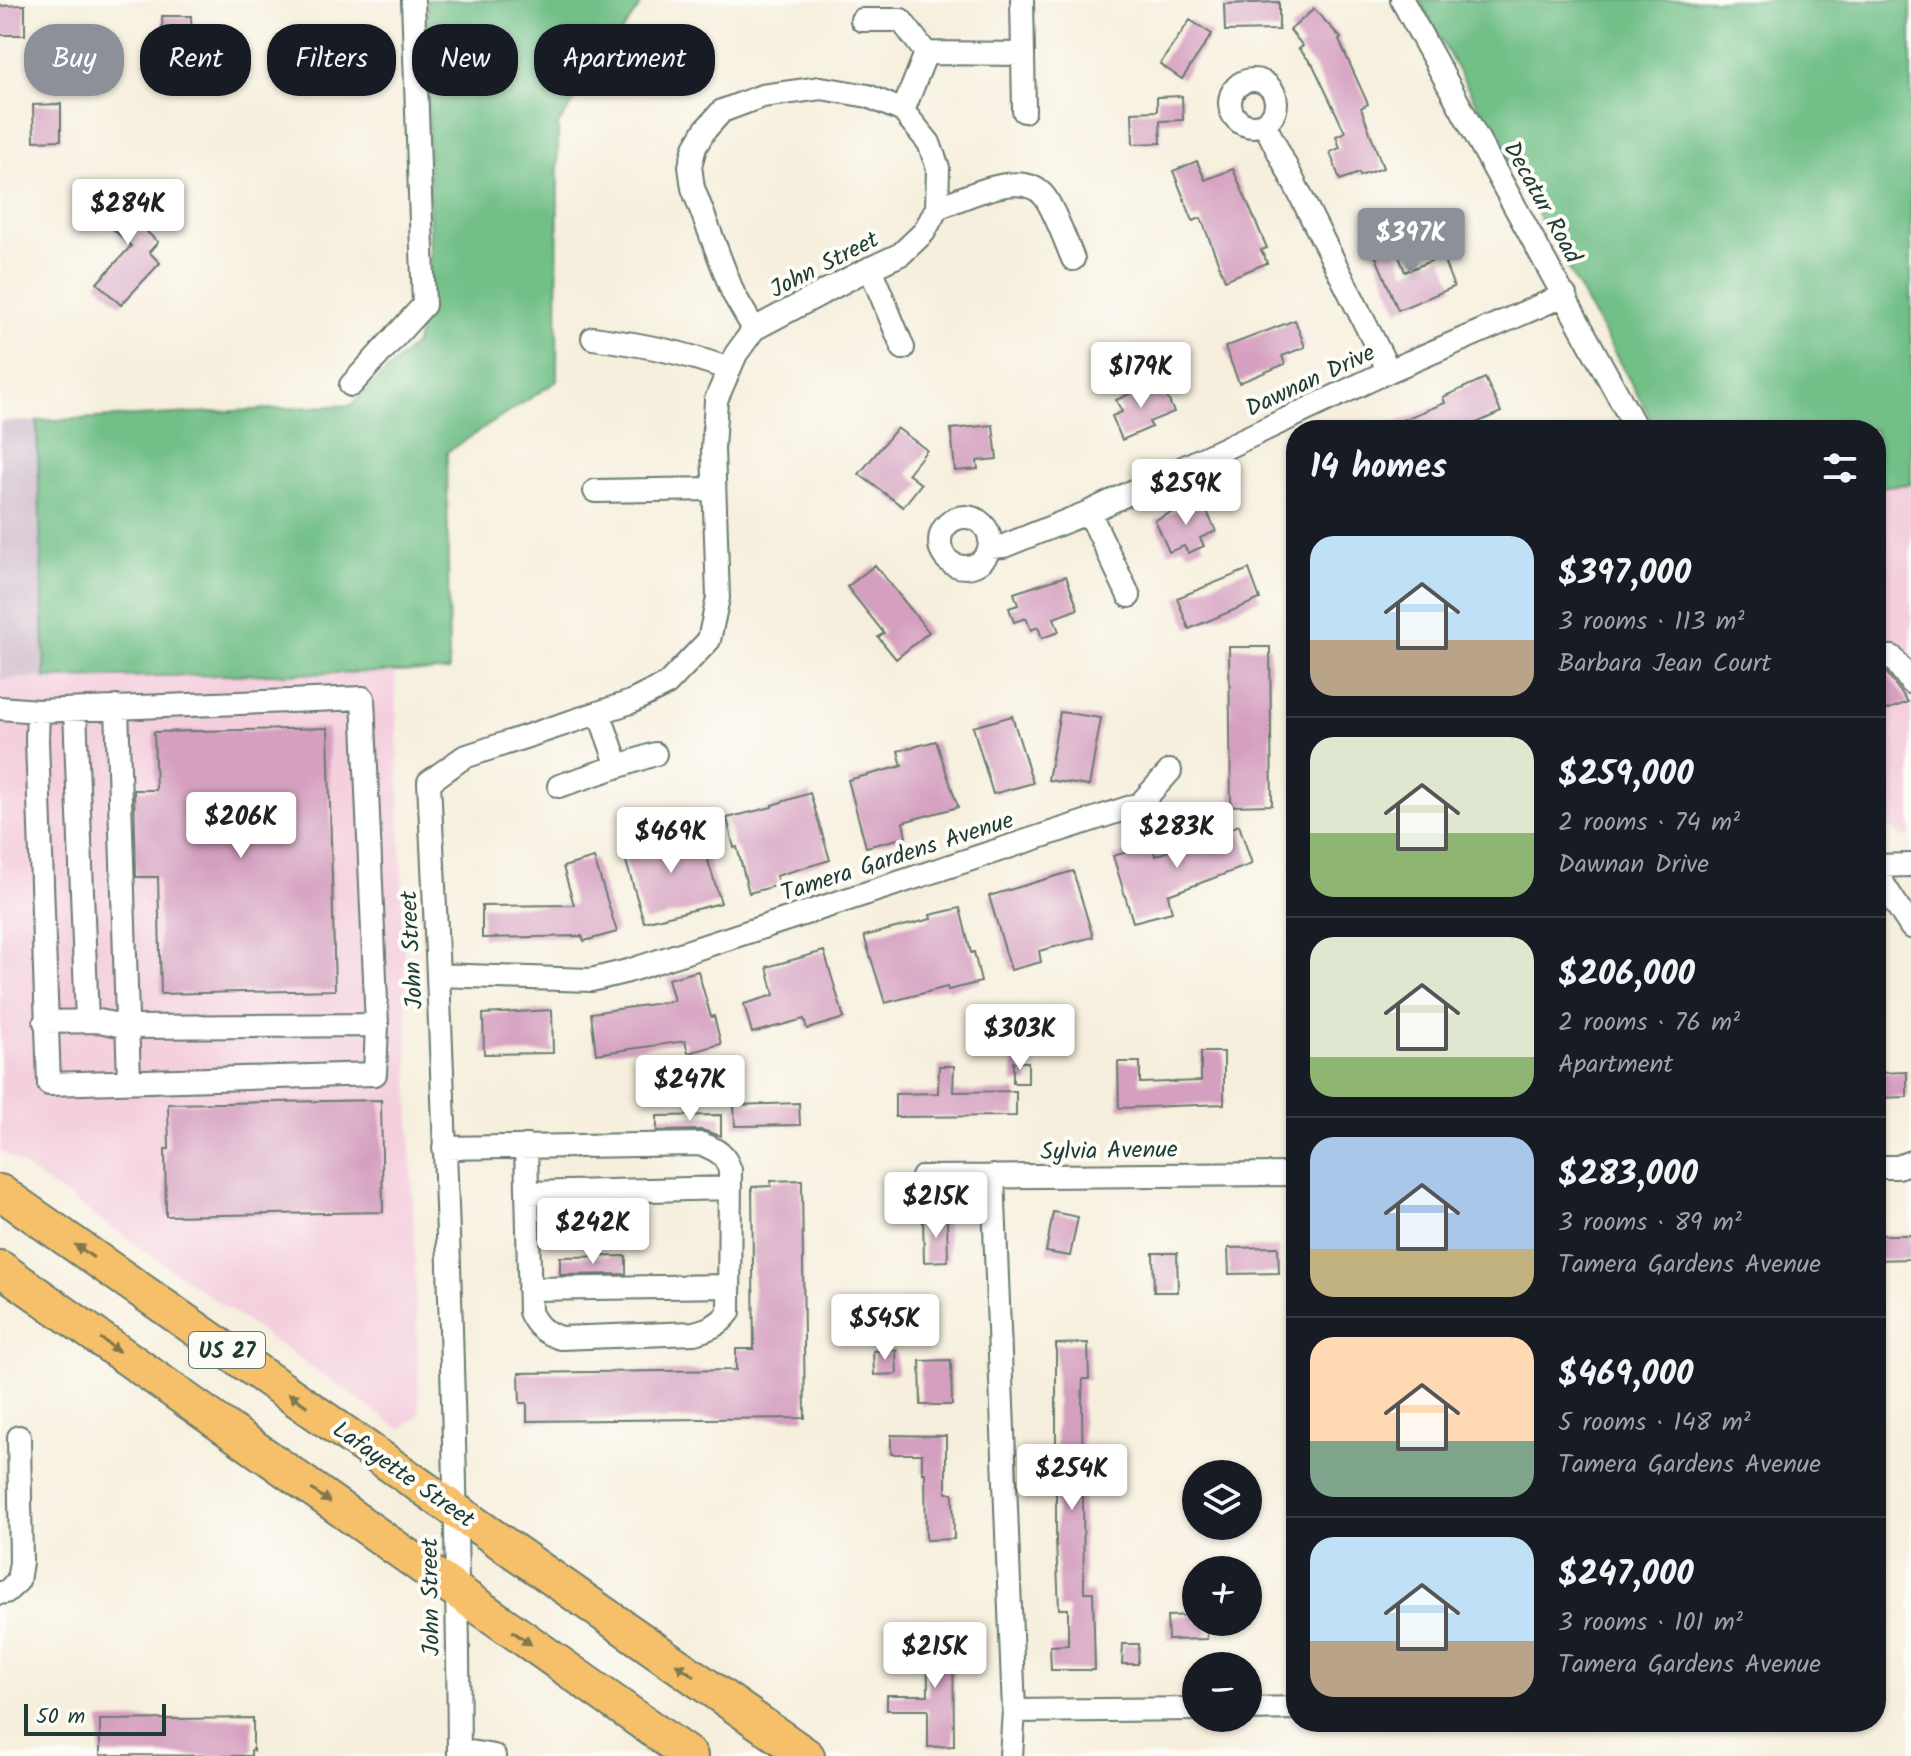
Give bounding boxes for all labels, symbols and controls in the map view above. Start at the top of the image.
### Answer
chip: Buy [24,24,124,96]
chip: Rent [140,24,251,96]
chip: Filters [267,24,396,96]
chip: New [412,24,518,96]
chip: Apartment [534,24,715,96]
street label: Decatur Road [1492,134,1592,272]
pin: $284K [72,179,184,247]
text: $284K [90,184,166,226]
pin: $397K [1355,208,1467,276]
text: $397K [1376,213,1446,255]
street label: John Street [763,221,887,310]
street label: Dawnan Drive [1239,334,1382,428]
pin: $179K [1085,342,1197,410]
text: $179K [1109,347,1173,389]
text: 14 homes [1310,441,1447,495]
icon: filters [1818,446,1862,490]
pin: $259K [1130,459,1242,527]
text: $259K [1150,464,1222,506]
text: $397,000 [1558,547,1691,601]
icon: home [1374,568,1470,664]
text: 3 rooms · 113 m² [1558,601,1745,643]
text: Barbara Jean Court [1558,643,1771,685]
text: $259,000 [1558,748,1694,802]
icon: home [1374,769,1470,865]
pin: $206K [185,792,297,860]
text: $206K [204,797,278,839]
street label: Tamera Gardens Avenue [776,801,1019,913]
pin: $283K [1121,802,1233,870]
text: 2 rooms · 74 m² [1558,802,1740,844]
pin: $469K [615,807,727,875]
text: $283K [1139,807,1215,849]
text: $469K [635,812,707,854]
text: Dawnan Drive [1558,844,1709,886]
street label: John Street [390,889,435,1010]
text: $206,000 [1558,948,1695,1002]
icon: home [1374,969,1470,1065]
text: 2 rooms · 76 m² [1558,1002,1740,1044]
pin: $303K [964,1004,1076,1072]
text: $303K [984,1009,1056,1051]
text: Apartment [1558,1044,1673,1086]
pin: $247K [634,1055,746,1123]
text: $247K [654,1060,726,1102]
street label: Sylvia Avenue [1040,1131,1178,1172]
text: $283,000 [1558,1148,1698,1202]
icon: home [1374,1169,1470,1265]
pin: $215K [880,1172,992,1240]
text: $215K [902,1177,970,1219]
pin: $242K [537,1198,649,1266]
text: 3 rooms · 89 m² [1558,1202,1742,1244]
text: $242K [555,1203,631,1245]
one-way arrow [74,1244,95,1259]
text: Tamera Gardens Avenue [1558,1244,1821,1286]
pin: $545K [829,1294,941,1362]
text: $545K [849,1299,921,1341]
road number: US 27 [189,1332,265,1368]
one-way arrow [99,1337,121,1353]
text: $469,000 [1558,1348,1694,1402]
icon: home [1374,1369,1470,1465]
one-way arrow [287,1393,308,1408]
text: 5 rooms · 148 m² [1558,1402,1751,1444]
street label: Lafayette Street [324,1411,483,1539]
pin: $254K [1016,1444,1128,1512]
text: Tamera Gardens Avenue [1558,1444,1821,1486]
text: $254K [1035,1449,1109,1491]
map controls [1182,1460,1262,1732]
button: layers [1182,1460,1262,1540]
one-way arrow [311,1488,332,1504]
street label: John Street [411,1537,452,1656]
text: $247,000 [1558,1548,1694,1602]
button: + [1182,1556,1262,1636]
icon: home [1374,1569,1470,1665]
text: 3 rooms · 101 m² [1558,1602,1743,1644]
pin: $215K [879,1622,991,1690]
text: $215K [901,1627,969,1669]
one-way arrow [511,1630,532,1645]
text: Tamera Gardens Avenue [1558,1644,1821,1686]
button: − [1182,1652,1262,1732]
one-way arrow [674,1663,695,1678]
scale bar [24,1700,166,1736]
text: 50 m [36,1700,85,1735]

